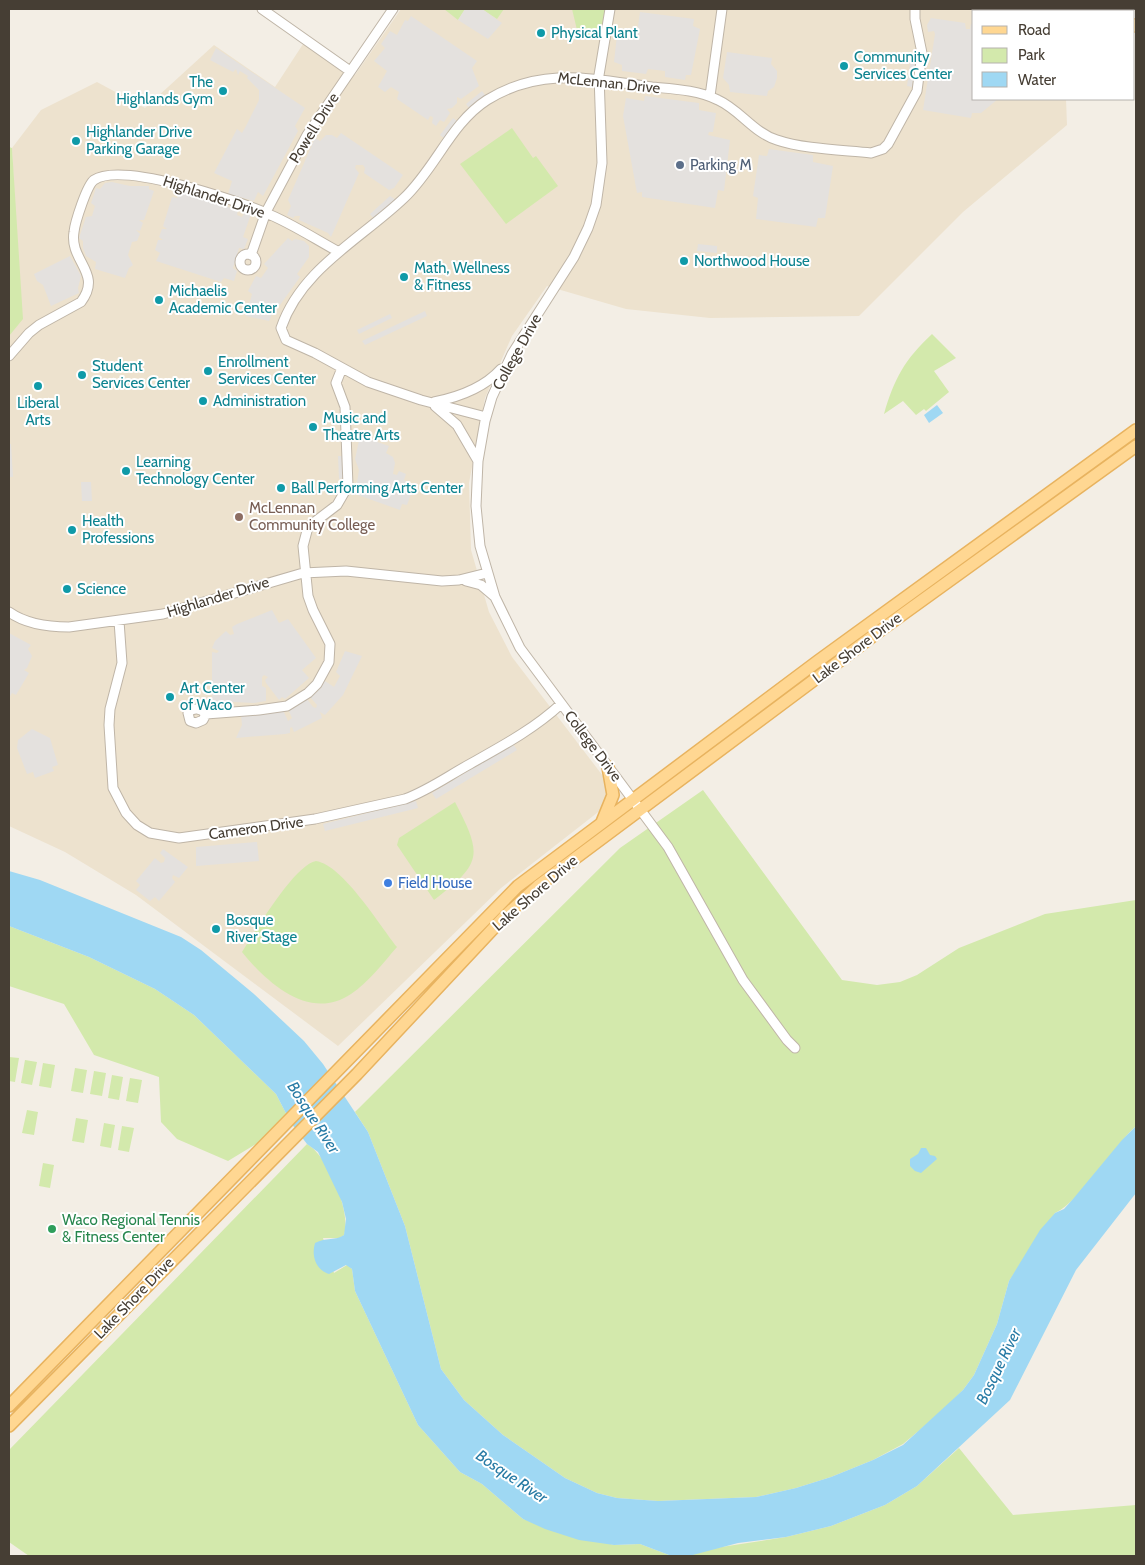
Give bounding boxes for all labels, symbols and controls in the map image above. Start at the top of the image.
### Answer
legend [972,10,1135,100]
text: Road [1018,21,1051,39]
place label: Physical Plant [551,24,638,42]
marker: Physical Plant [535,27,547,39]
text: Park [1018,46,1045,64]
place label: Community Services Center [854,48,952,83]
marker: Community Services Center [838,60,850,72]
street label: McLennan Drive [557,69,662,97]
text: Water [1018,71,1056,89]
place label: The Highlands Gym [116,73,213,108]
marker: The Highlands Gym [217,85,229,97]
street label: Powell Drive [285,89,343,166]
place label: Highlander Drive Parking Garage [86,123,192,158]
marker: Highlander Drive Parking Garage [70,135,82,147]
place label: Parking M [690,156,752,174]
marker: Parking M [674,159,686,171]
street label: Highlander Drive [161,172,268,222]
place label: Northwood House [694,252,810,270]
marker: Northwood House [678,255,690,267]
place label: Math, Wellness & Fitness [414,259,510,294]
marker: Math, Wellness & Fitness [398,271,410,283]
place label: Michaelis Academic Center [169,282,277,317]
marker: Michaelis Academic Center [153,294,165,306]
street label: College Drive [489,311,545,393]
place label: Enrollment Services Center [218,353,316,388]
place label: Student Services Center [92,357,190,392]
marker: Enrollment Services Center [202,365,214,377]
marker: Student Services Center [76,369,88,381]
marker: Liberal Arts [32,380,44,392]
place label: Administration [213,392,306,410]
place label: Liberal Arts [17,394,59,429]
marker: Administration [197,395,209,407]
place label: Music and Theatre Arts [323,409,400,444]
marker: Music and Theatre Arts [307,421,319,433]
place label: Learning Technology Center [136,453,255,488]
marker: Learning Technology Center [120,465,132,477]
place label: Ball Performing Arts Center [291,479,463,497]
marker: Ball Performing Arts Center [275,482,287,494]
place label: McLennan Community College [249,499,375,534]
marker: McLennan Community College [233,511,245,523]
place label: Health Professions [82,512,154,547]
marker: Health Professions [66,524,78,536]
street label: Highlander Drive [165,573,272,621]
place label: Science [77,580,127,598]
marker: Science [61,583,73,595]
street label: Lake Shore Drive [809,609,905,687]
place label: Art Center of Waco [180,679,245,714]
marker: Art Center of Waco [164,691,176,703]
street label: College Drive [560,707,626,785]
street label: Cameron Drive [207,812,305,844]
street label: Lake Shore Drive [489,851,581,935]
place label: Field House [398,874,472,892]
marker: Field House [382,877,394,889]
place label: Bosque River Stage [226,911,297,946]
marker: Bosque River Stage [210,923,222,935]
water label: Bosque River [283,1078,344,1158]
place label: Waco Regional Tennis & Fitness Center [62,1211,200,1246]
marker: Waco Regional Tennis & Fitness Center [46,1223,58,1235]
street label: Lake Shore Drive [91,1253,178,1343]
water label: Bosque River [972,1324,1025,1407]
water label: Bosque River [472,1446,552,1508]

